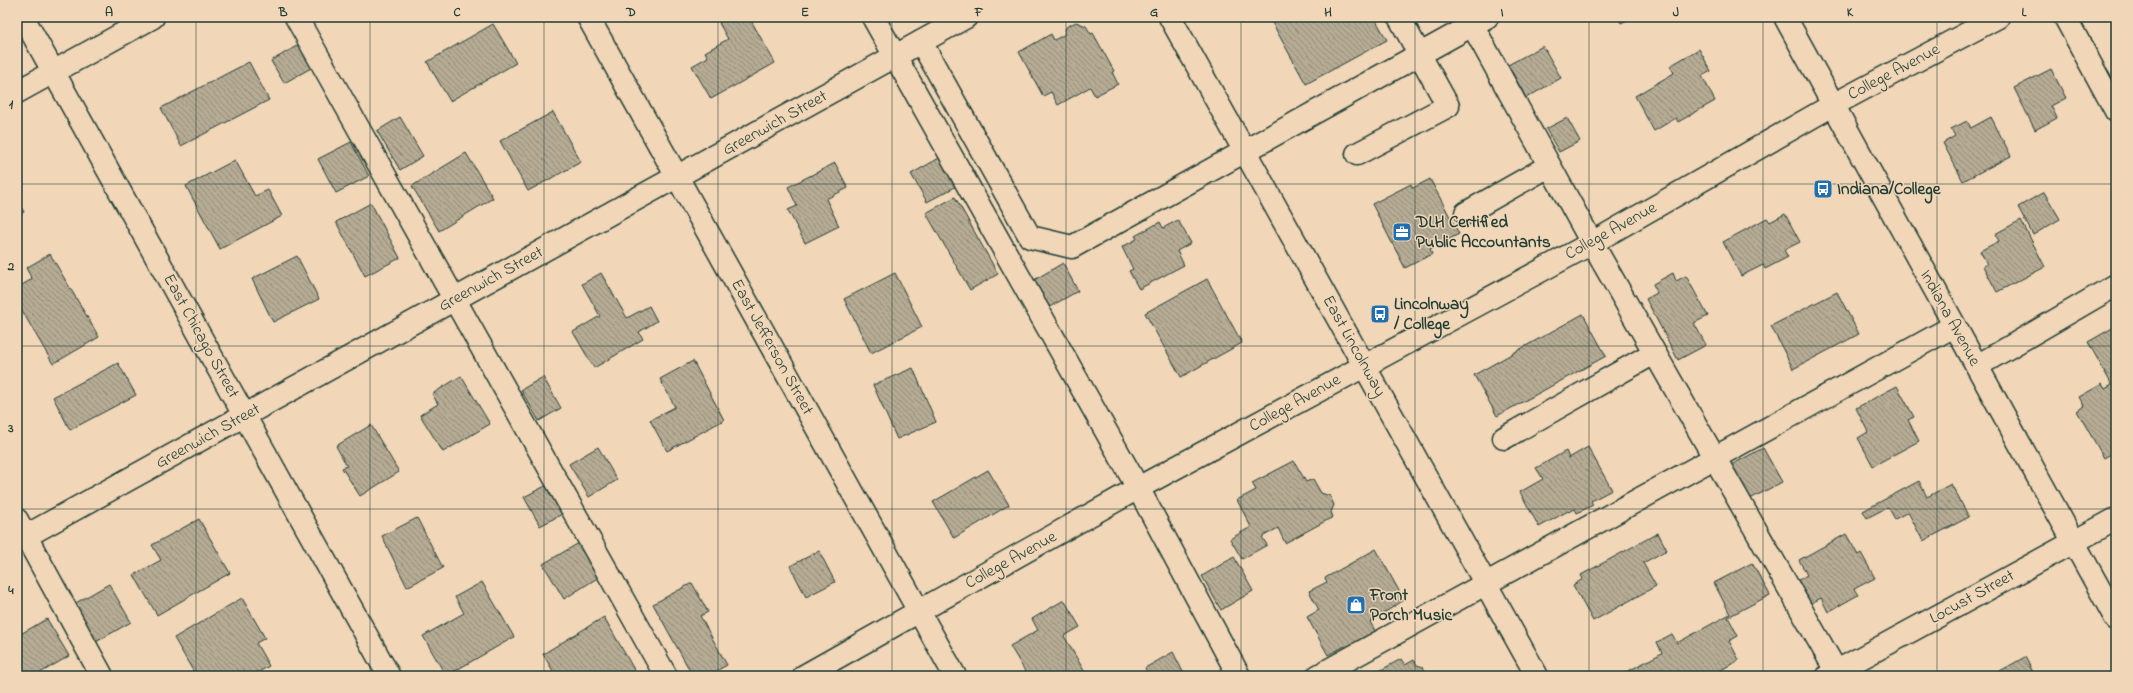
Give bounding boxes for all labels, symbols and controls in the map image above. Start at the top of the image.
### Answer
text: A [105,3,113,22]
text: B [278,3,288,22]
text: C [453,3,461,22]
text: D [625,3,636,22]
text: E [801,3,809,22]
text: F [974,3,984,22]
text: G [1150,3,1158,22]
text: H [1324,3,1332,22]
text: I [1500,3,1504,22]
text: J [1673,3,1679,22]
text: K [1847,3,1854,22]
text: L [2022,3,2028,22]
street label: College Avenue [1843,37,1946,109]
street label: Greenwich Street [718,84,832,162]
text: 1 [9,95,14,114]
place label: Indiana/College [1837,177,1942,204]
bus stop icon: Indiana/College [1812,178,1834,200]
street label: College Avenue [1561,195,1663,268]
place label: DLH Certified Public Accountants [1415,210,1551,255]
office icon: DLH Certified Public Accountants [1391,221,1413,243]
street label: Greenwich Street [434,240,548,318]
text: 2 [7,257,15,276]
street label: Indiana Avenue [1913,265,1987,371]
street label: East Chicago Street [155,269,246,404]
street label: East Jefferson Street [724,274,820,420]
street label: East Lincolnway [1315,291,1392,402]
place label: Lincolnway / College [1393,292,1469,339]
bus stop icon: Lincolnway / College [1369,303,1391,325]
street label: College Avenue [1245,367,1347,440]
street label: Greenwich Street [151,397,265,475]
text: 3 [7,419,14,438]
street label: College Avenue [961,524,1063,597]
street label: Locust Street [1925,563,2019,631]
text: 4 [7,581,14,600]
place label: Front Porch Music [1369,583,1453,628]
shop icon: Front Porch Music [1345,594,1367,616]

